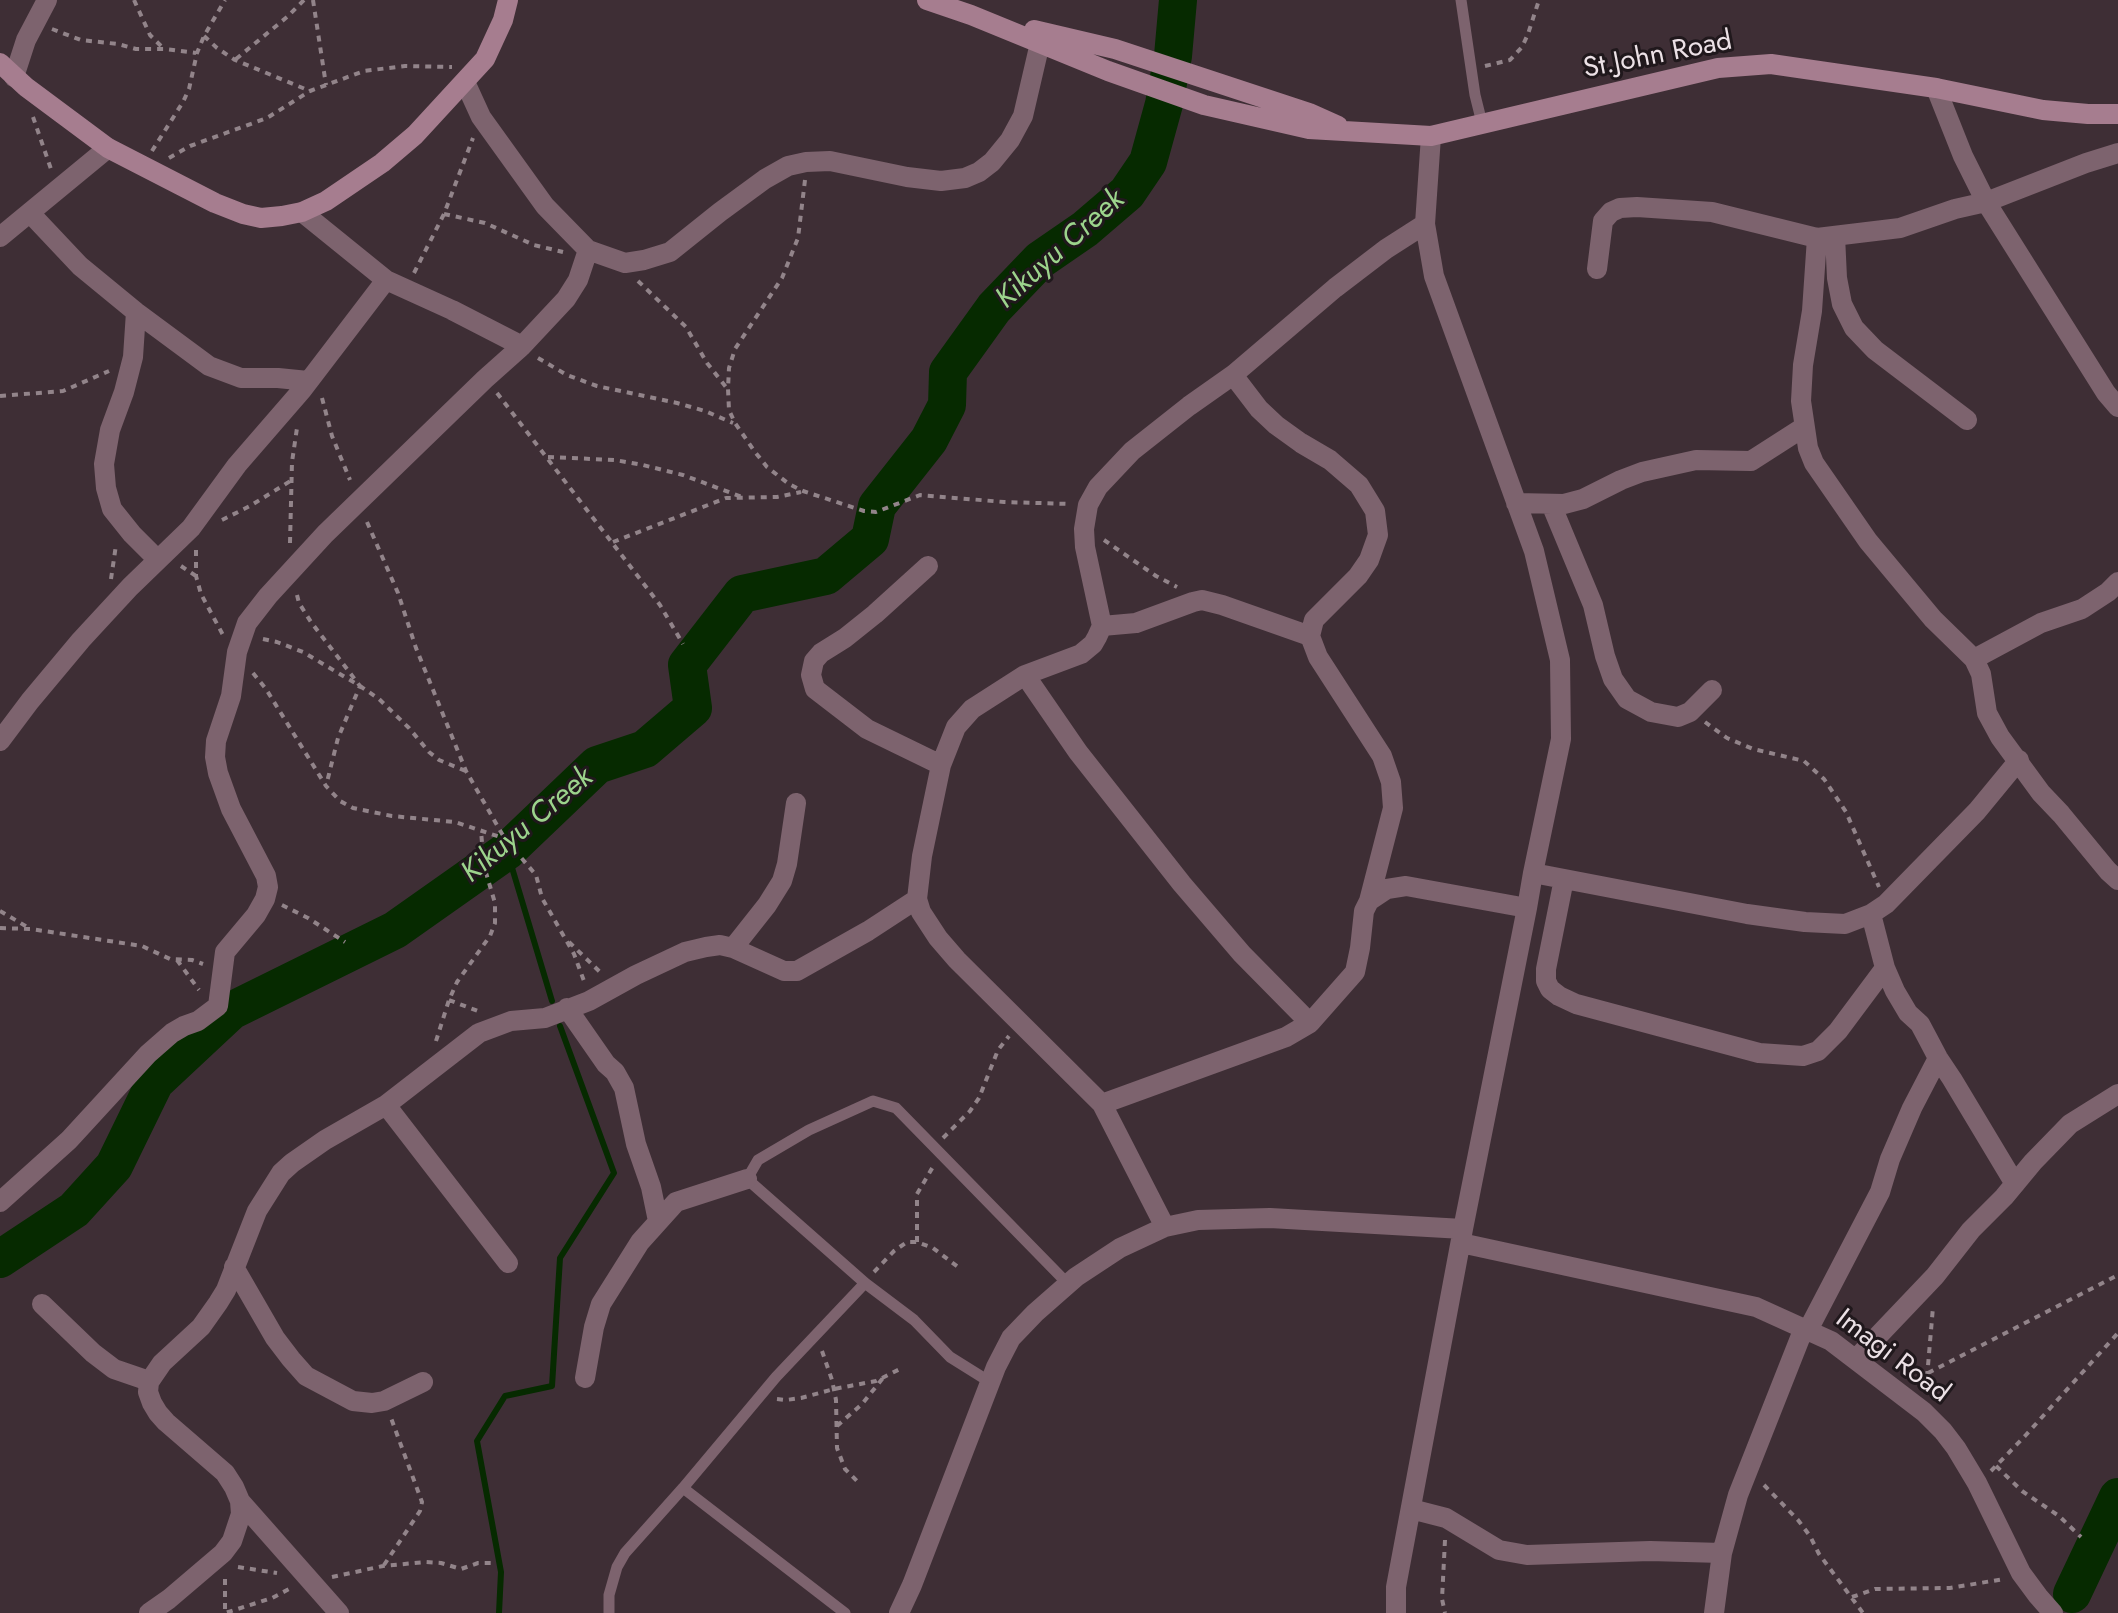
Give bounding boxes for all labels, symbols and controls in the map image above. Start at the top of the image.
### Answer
street label: St.John Road [1581,25,1735,87]
water label: Kikuyu Creek [989,183,1133,317]
water label: Kikuyu Creek [455,760,601,892]
street label: Imagi Road [1828,1303,1956,1411]

